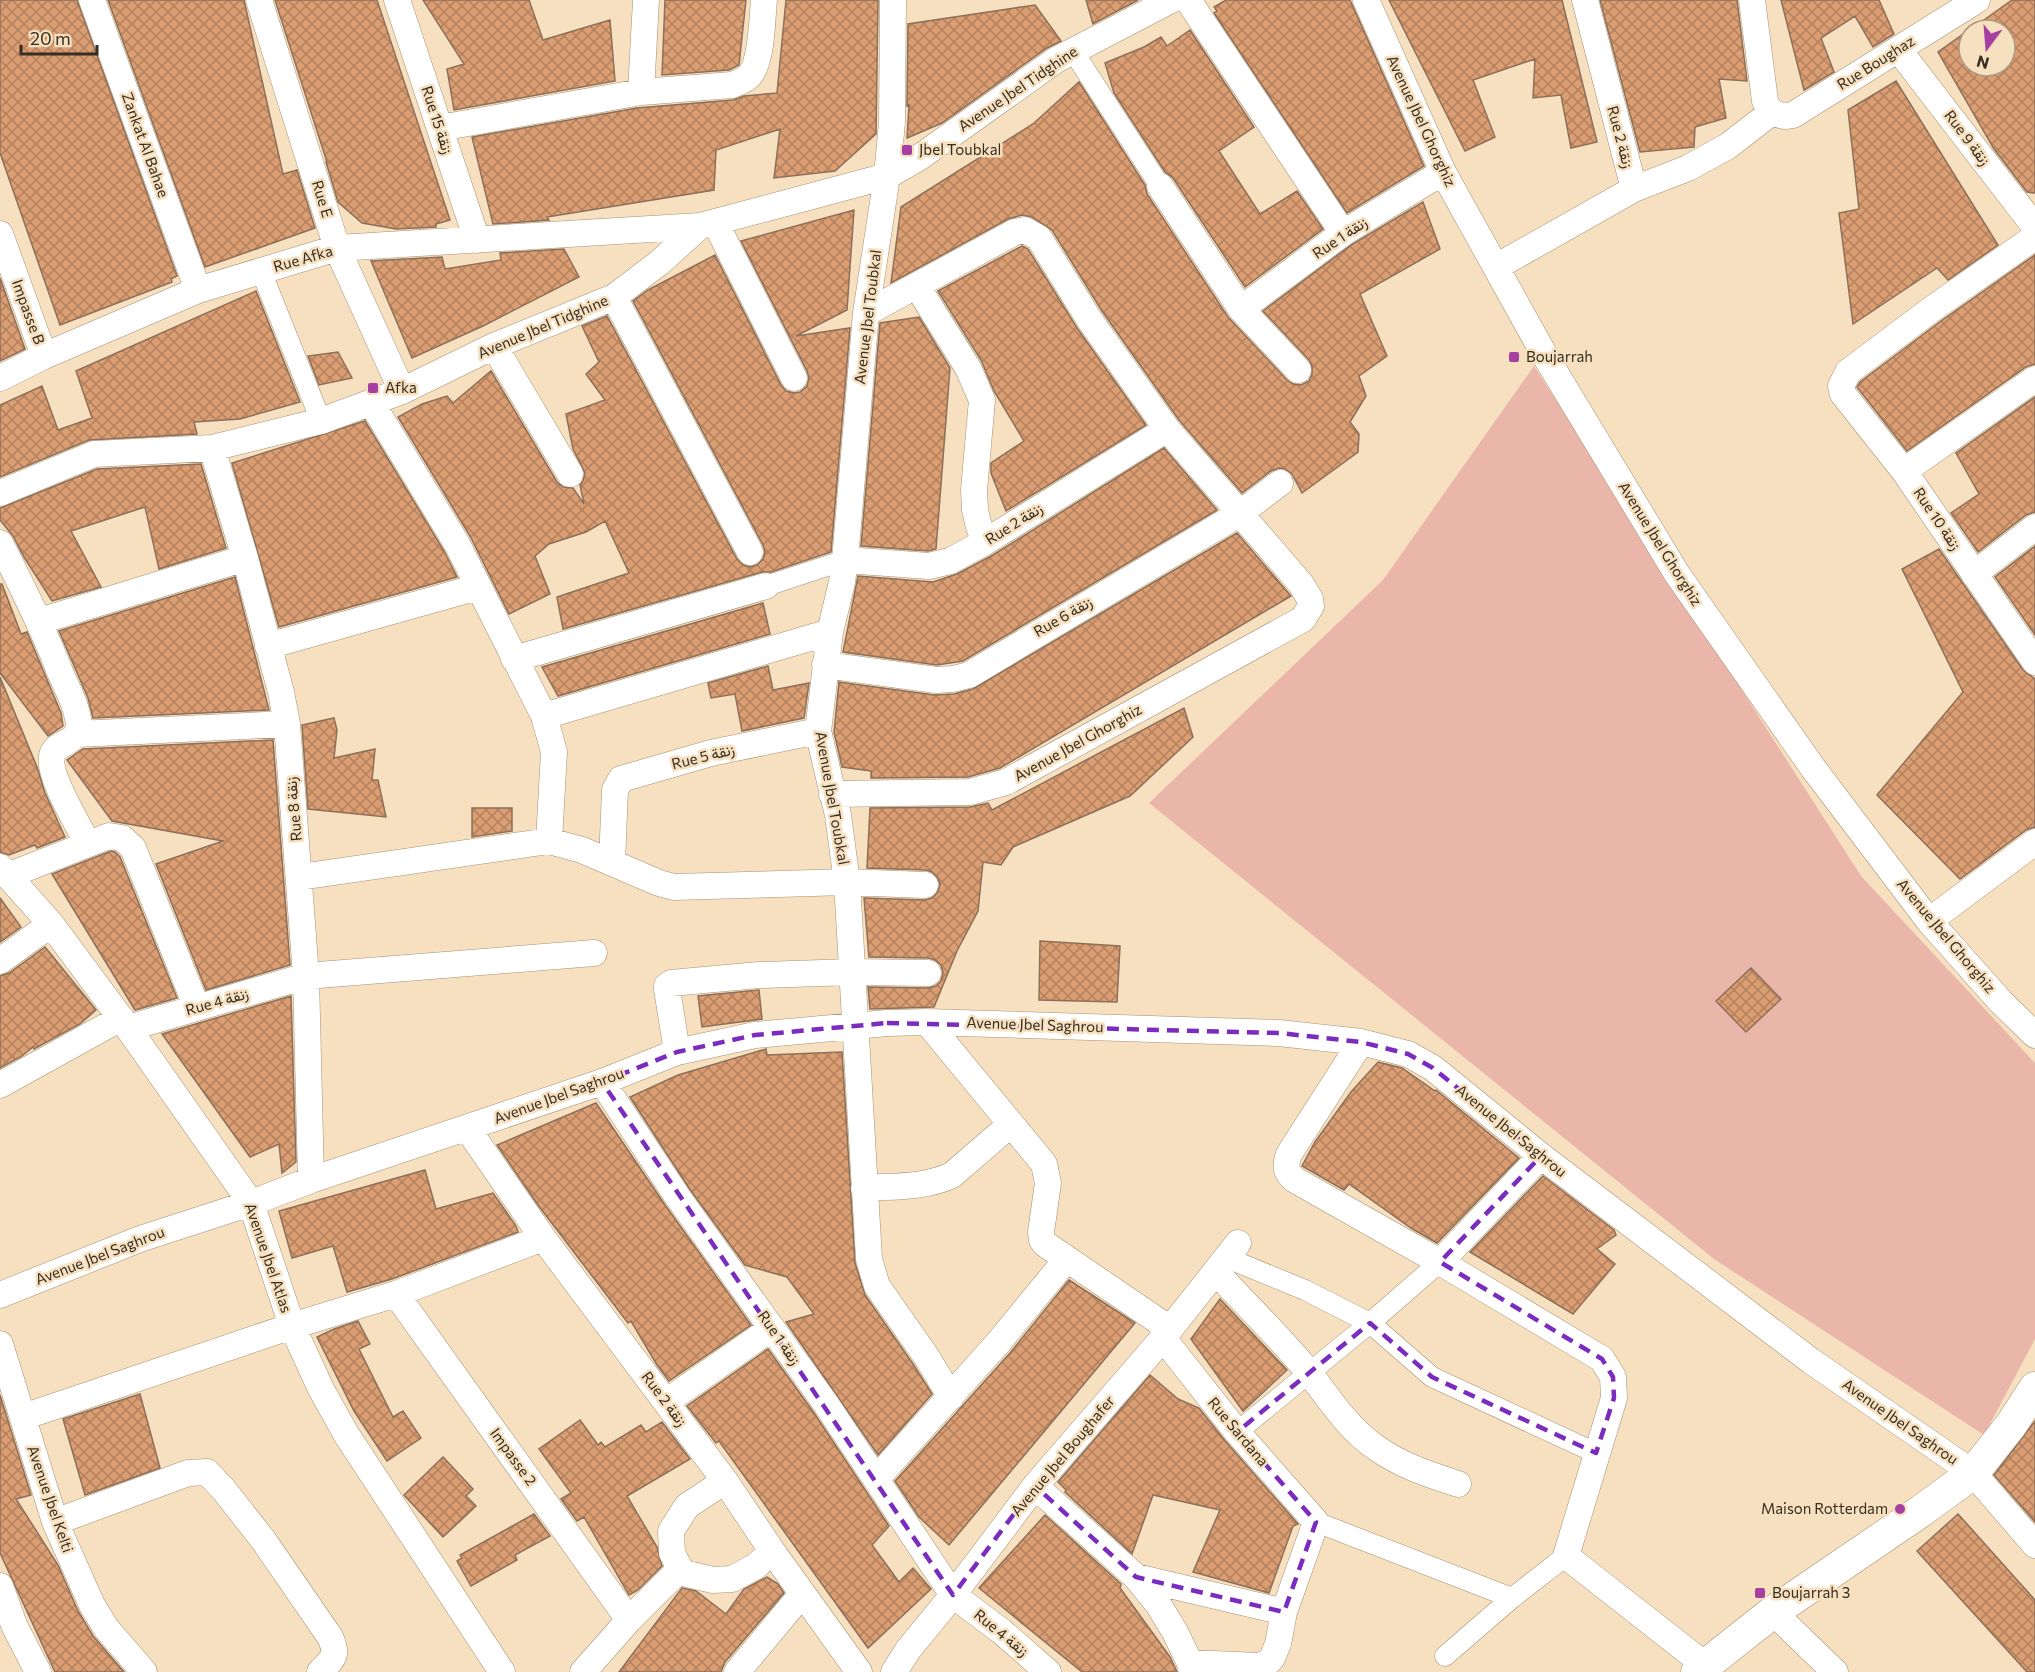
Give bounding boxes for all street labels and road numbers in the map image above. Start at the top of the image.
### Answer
street label: Rue Boughaz [1833,31,1918,93]
street label: Avenue Jbel Tidghine [954,42,1081,135]
street label: Avenue Jbel Ghorghiz [1383,52,1460,189]
street label: Rue 15 زنقة [418,83,457,156]
street label: Zankat Al Bahae [119,90,173,200]
street label: Rue 2 زنقة [1603,104,1638,170]
street label: Rue 9 زنقة [1940,106,1994,169]
street label: Rue E [309,178,337,220]
street label: Rue 1 زنقة [1309,212,1371,263]
street label: Rue Afka [271,241,335,275]
street label: Avenue Jbel Toubkal [850,249,884,385]
street label: Impasse B [9,277,49,347]
street label: Avenue Jbel Tidghine [475,290,611,362]
street label: Avenue Jbel Ghorghiz [1615,478,1706,609]
street label: Rue 10 زنقة [1909,484,1965,554]
street label: Rue 2 زنقة [982,499,1046,549]
street label: Rue 6 زنقة [1030,592,1096,641]
street label: Avenue Jbel Ghorghiz [1010,700,1145,785]
street label: Avenue Jbel Toubkal [812,730,854,866]
street label: Rue 5 زنقة [669,740,736,774]
street label: Rue 8 زنقة [281,776,306,842]
street label: Avenue Jbel Ghorghiz [1894,875,2000,996]
street label: Rue 4 زنقة [183,983,251,1020]
street label: Avenue Jbel Saghrou [966,1013,1104,1035]
street label: Avenue Jbel Saghrou [491,1063,626,1127]
street label: Avenue Jbel Saghrou [1453,1080,1571,1180]
street label: Avenue Jbel Atlas [242,1200,296,1315]
street label: Avenue Jbel Saghrou [32,1222,167,1288]
street label: Rue 1 زنقة [754,1307,805,1369]
street label: Rue 2 زنقة [638,1367,691,1430]
street label: Avenue Jbel Saghrou [1839,1374,1962,1468]
street label: Avenue Jbel Boughafer [1007,1391,1118,1519]
street label: Rue Sardana [1205,1393,1273,1469]
street label: Impasse 2 [487,1424,541,1489]
street label: Avenue Jbel Kelti [24,1443,78,1555]
street label: Rue 4 زنقة [970,1605,1032,1660]

